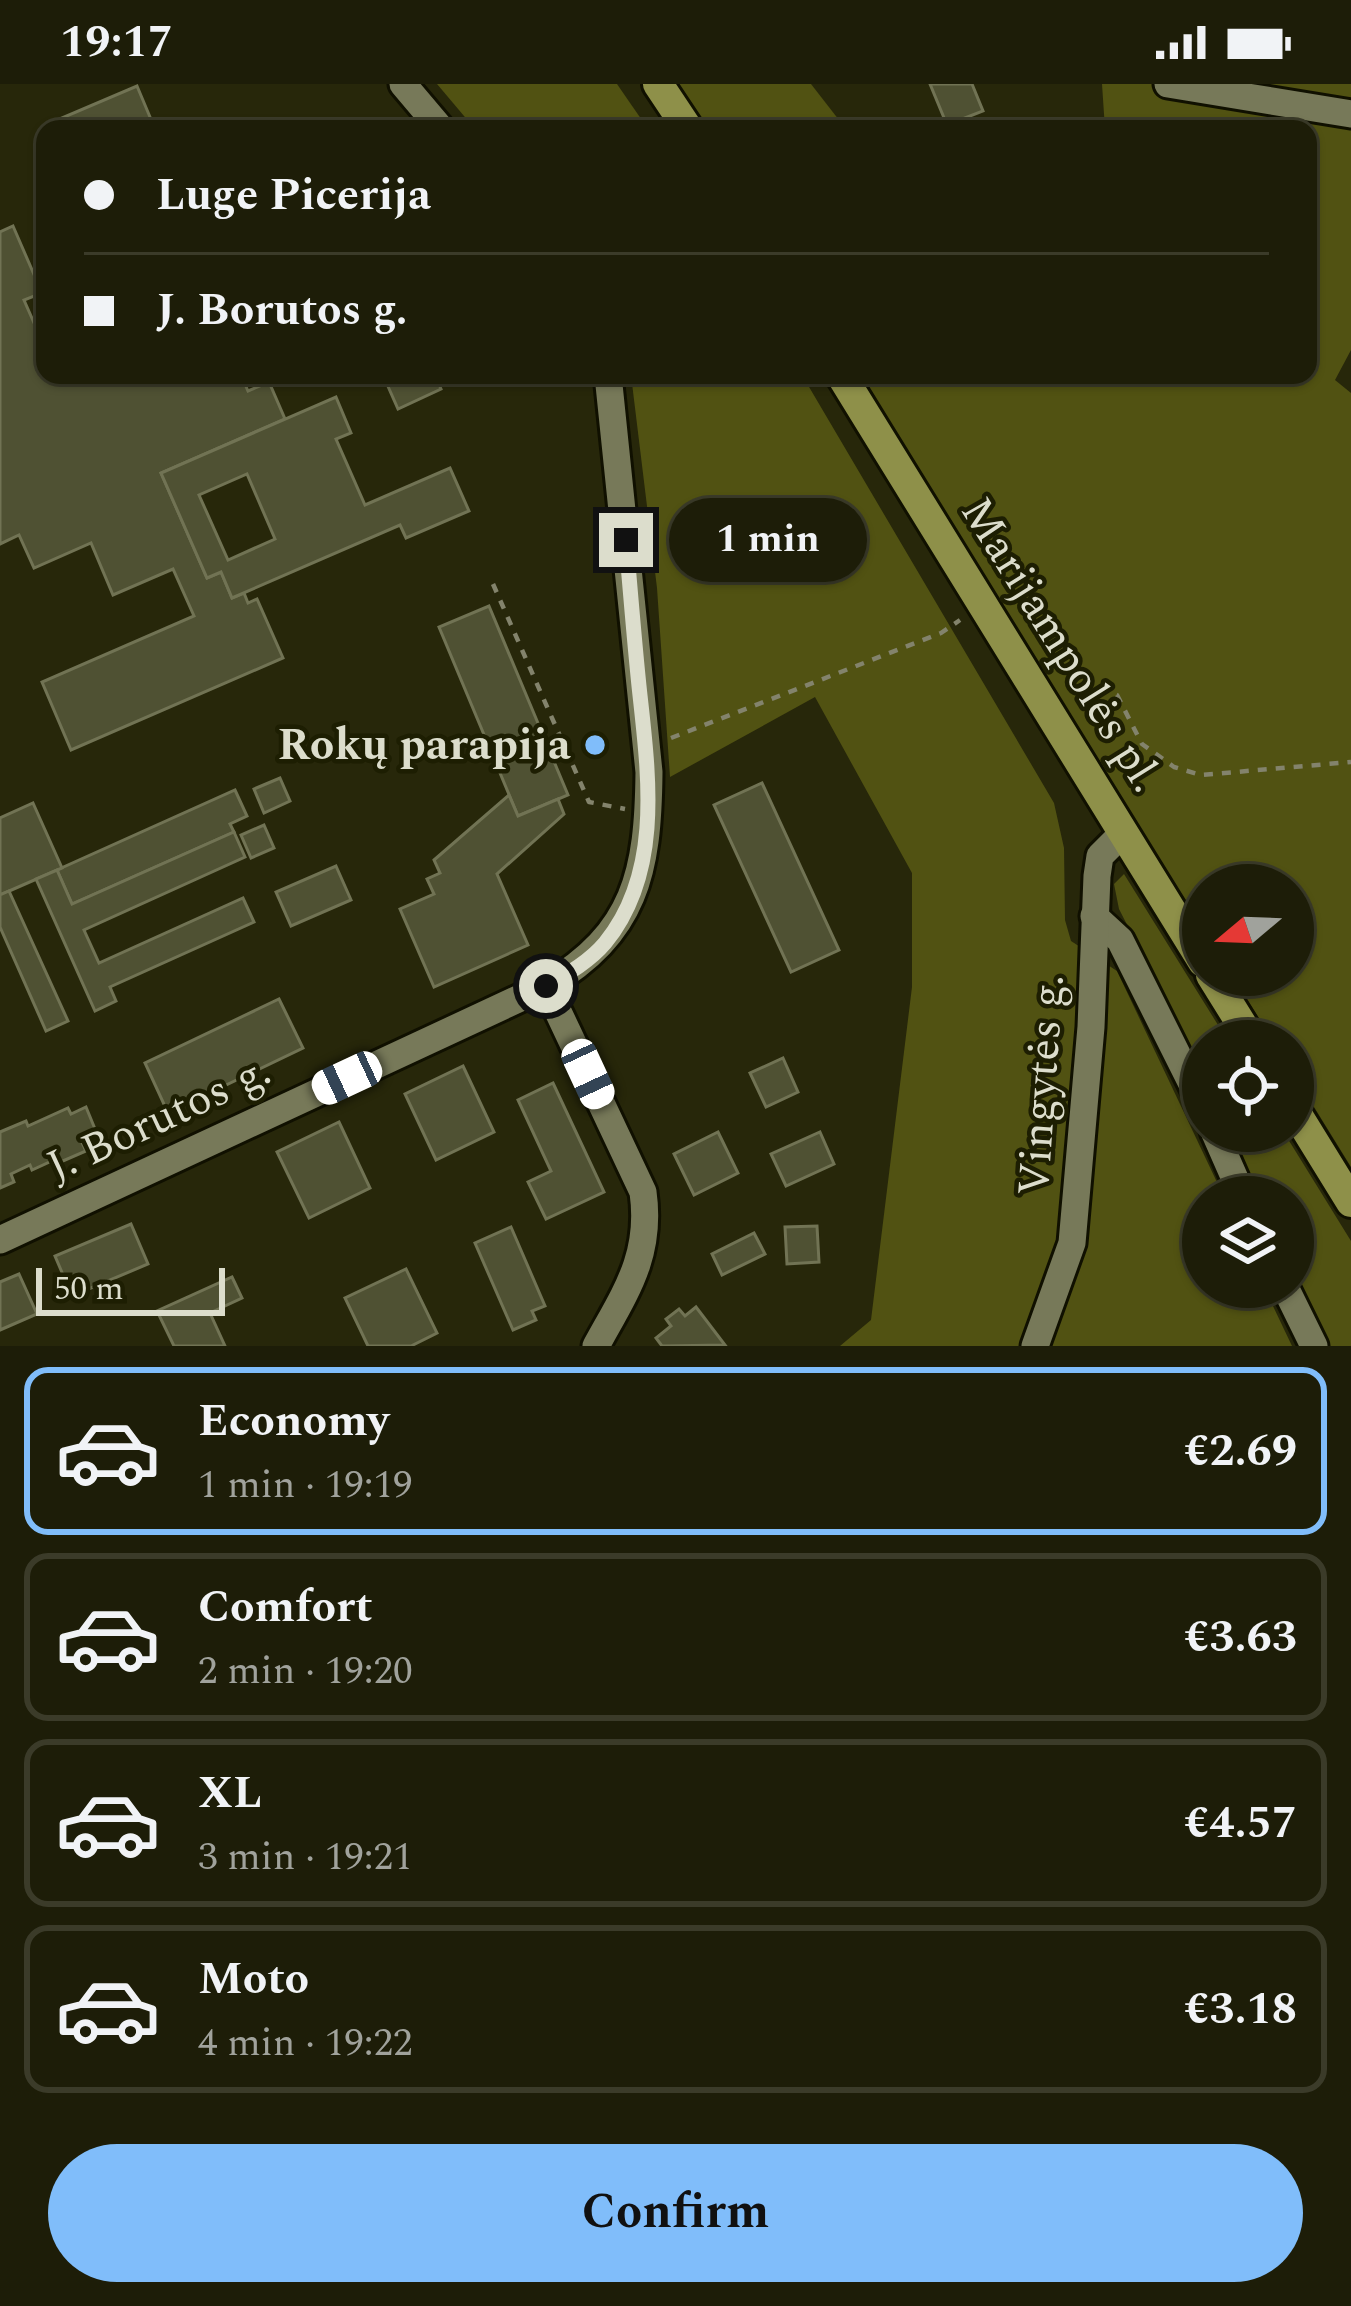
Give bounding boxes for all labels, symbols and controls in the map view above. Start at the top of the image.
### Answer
text: 19:17 [60,8,173,77]
text: Luge Picerija [156,161,431,230]
text: J. Borutos g. [156,276,408,345]
street label: Marijampolės pl. [942,484,1180,806]
callout: 1 min [668,498,866,582]
text: 1 min [716,510,820,569]
route end [599,513,653,567]
place label: Rokų parapija [277,711,571,780]
marker: Rokų parapija [582,732,608,758]
north arrow [1182,864,1314,996]
map controls [1182,864,1314,1308]
route start [519,959,573,1013]
street label: Vingytės g. [1000,972,1084,1198]
button: locate [1182,1020,1314,1152]
car [556,1034,620,1114]
street label: J. Borutos g. [35,1037,283,1201]
car [307,1046,387,1110]
button: layers [1182,1176,1314,1308]
scale bar [36,1262,225,1315]
text: 50 m [54,1264,124,1314]
text: Economy [198,1387,389,1456]
icon: car [54,1397,162,1505]
text: €2.69 [1184,1417,1297,1486]
text: 1 min · 19:19 [198,1456,413,1515]
text: Comfort [198,1573,373,1642]
icon: car [54,1583,162,1691]
text: €3.63 [1184,1603,1297,1672]
text: 2 min · 19:20 [198,1642,413,1701]
text: XL [198,1759,262,1828]
icon: car [54,1769,162,1877]
text: €4.57 [1184,1789,1297,1858]
text: 3 min · 19:21 [198,1828,413,1887]
text: Moto [198,1945,309,2014]
icon: car [54,1955,162,2063]
text: €3.18 [1184,1975,1297,2044]
text: 4 min · 19:22 [198,2014,413,2073]
button: Confirm [48,2144,1303,2282]

